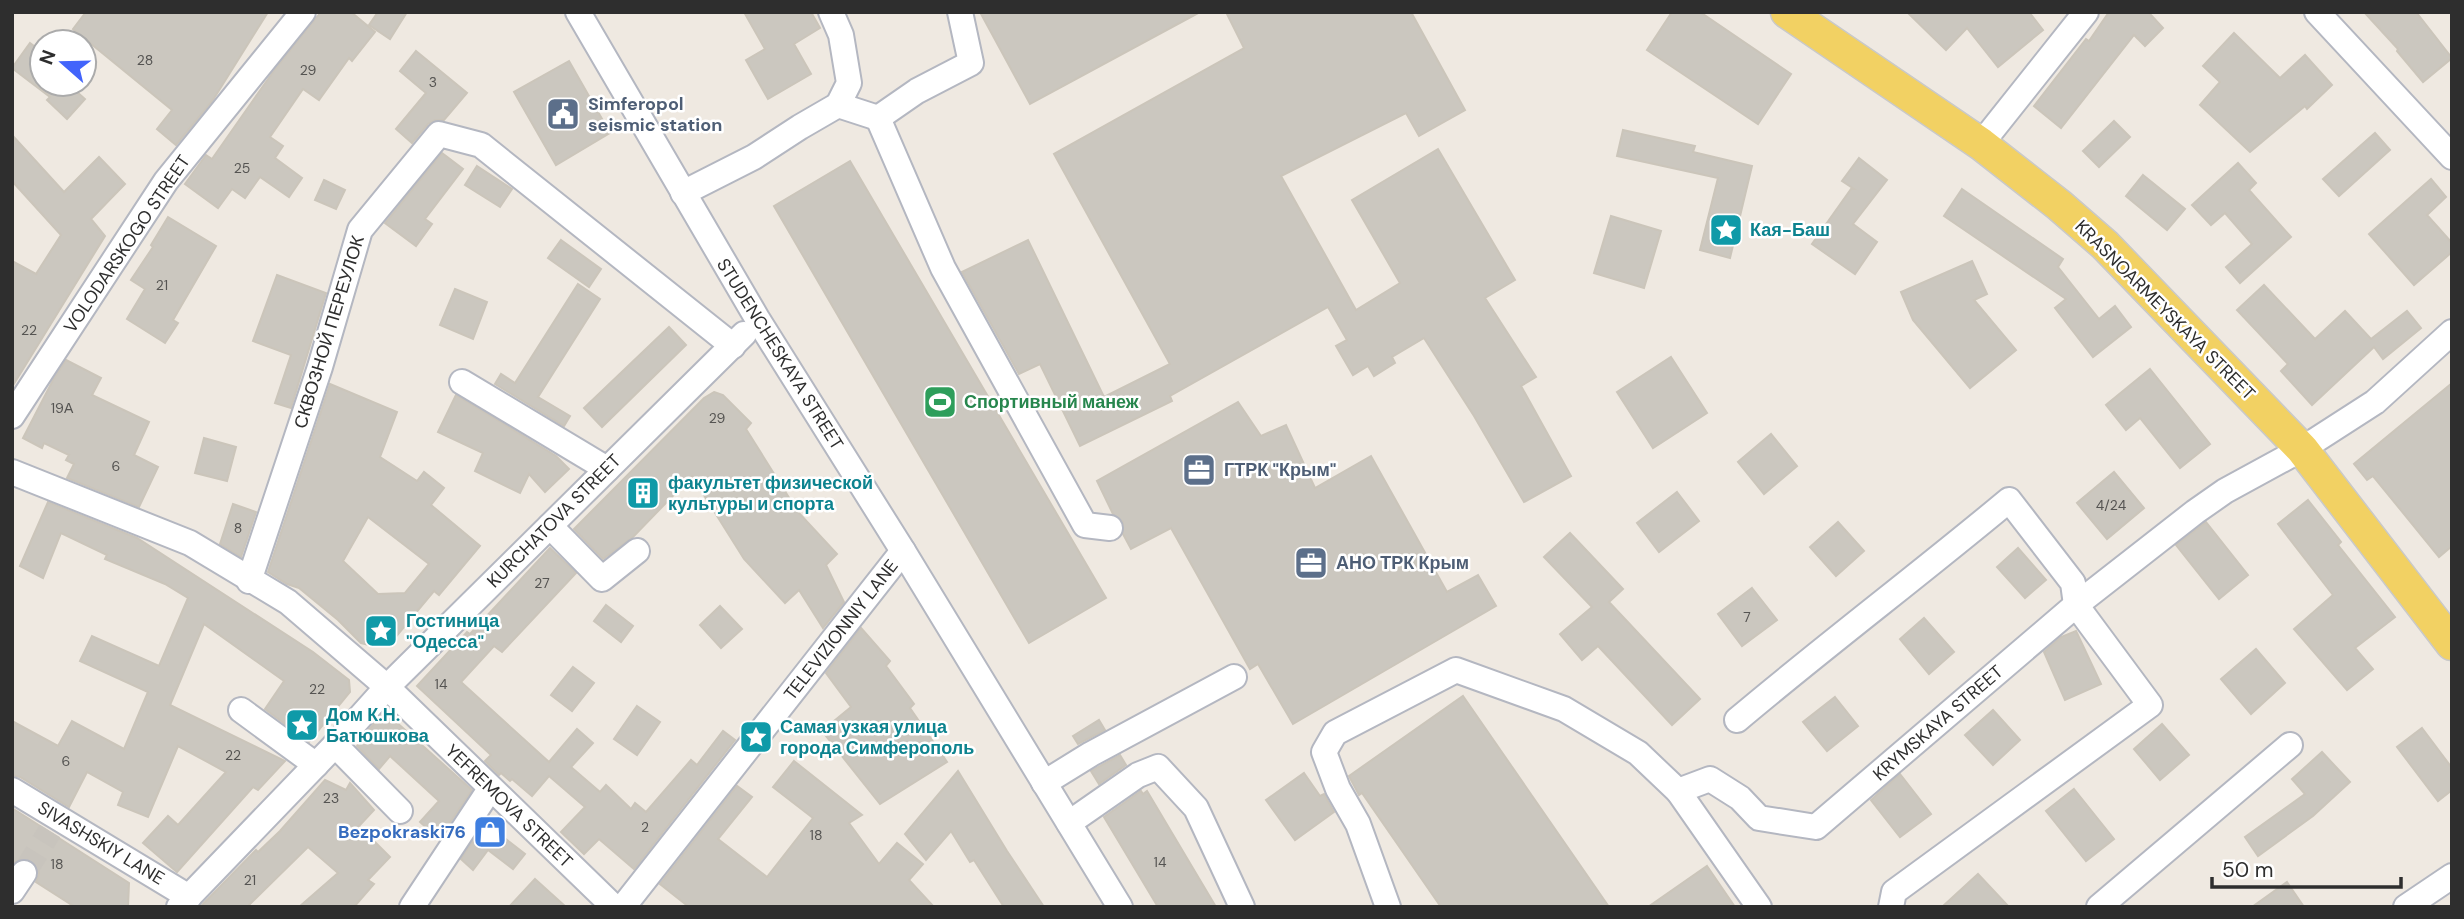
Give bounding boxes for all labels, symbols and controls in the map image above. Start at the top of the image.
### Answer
north arrow [28,28,98,98]
text: N [33,47,62,68]
house number: 28 [137,51,153,69]
house number: 29 [300,61,317,79]
house number: 3 [429,73,437,91]
place label: Simferopol seismic station [588,92,722,137]
public building icon: Simferopol seismic station [544,95,582,133]
street label: VOLODARSKOGO STREET [58,150,196,338]
house number: 25 [234,159,250,177]
place icon: Кая-Баш [1707,211,1745,249]
street label: KRASNOARMEYSKAYA STREET [2070,215,2260,405]
place label: Кая-Баш [1750,218,1830,242]
street label: СКВОЗНОЙ ПЕРЕУЛОК [288,232,370,431]
street label: STUDENCHESKAYA STREET [711,254,849,454]
house number: 21 [156,276,168,294]
house number: 22 [21,321,37,339]
sports icon: Спортивный манеж [921,383,959,421]
place label: Спортивный манеж [964,390,1139,414]
house number: 19А [51,399,74,417]
house number: 29 [709,409,726,427]
street label: KURCHATOVA STREET [482,449,626,593]
office icon: ГТРК "Крым" [1180,451,1218,489]
house number: 6 [112,457,120,475]
place label: ГТРК "Крым" [1224,458,1336,482]
place label: факультет физической культуры и спорта [668,471,873,516]
building icon: факультет физической культуры и спорта [624,474,662,512]
house number: 4/24 [2096,496,2127,514]
house number: 8 [234,519,242,537]
office icon: АНО ТРК Крым [1292,544,1330,582]
place label: АНО ТРК Крым [1336,551,1469,575]
street label: TELEVIZIONNIY LANE [778,555,904,705]
house number: 27 [534,574,550,592]
house number: 7 [1743,608,1751,626]
place label: Гостиница "Одесса" [406,609,500,654]
place icon: Гостиница "Одесса" [362,612,400,650]
street label: KRYMSKAYA STREET [1868,660,2008,786]
house number: 14 [435,675,448,693]
house number: 22 [309,680,325,698]
place label: Дом К.Н. Батюшкова [326,703,430,748]
place icon: Дом К.Н. Батюшкова [283,706,321,744]
place label: Самая узкая улица города Симферополь [780,715,974,760]
place icon: Самая узкая улица города Симферополь [737,718,775,756]
street label: YEFREMOVA STREET [440,739,578,873]
house number: 22 [225,746,241,764]
house number: 6 [62,752,70,770]
house number: 23 [323,789,339,807]
street label: SIVASHSKIY LANE [33,796,169,890]
shop icon: Bezpokraski76 [471,813,509,851]
house number: 2 [641,818,649,836]
place label: Bezpokraski76 [338,820,466,844]
house number: 18 [810,826,822,844]
scale bar [2212,846,2401,890]
house number: 14 [1154,853,1167,871]
house number: 18 [51,855,63,873]
text: 50 m [2222,856,2273,884]
house number: 21 [244,871,256,889]

